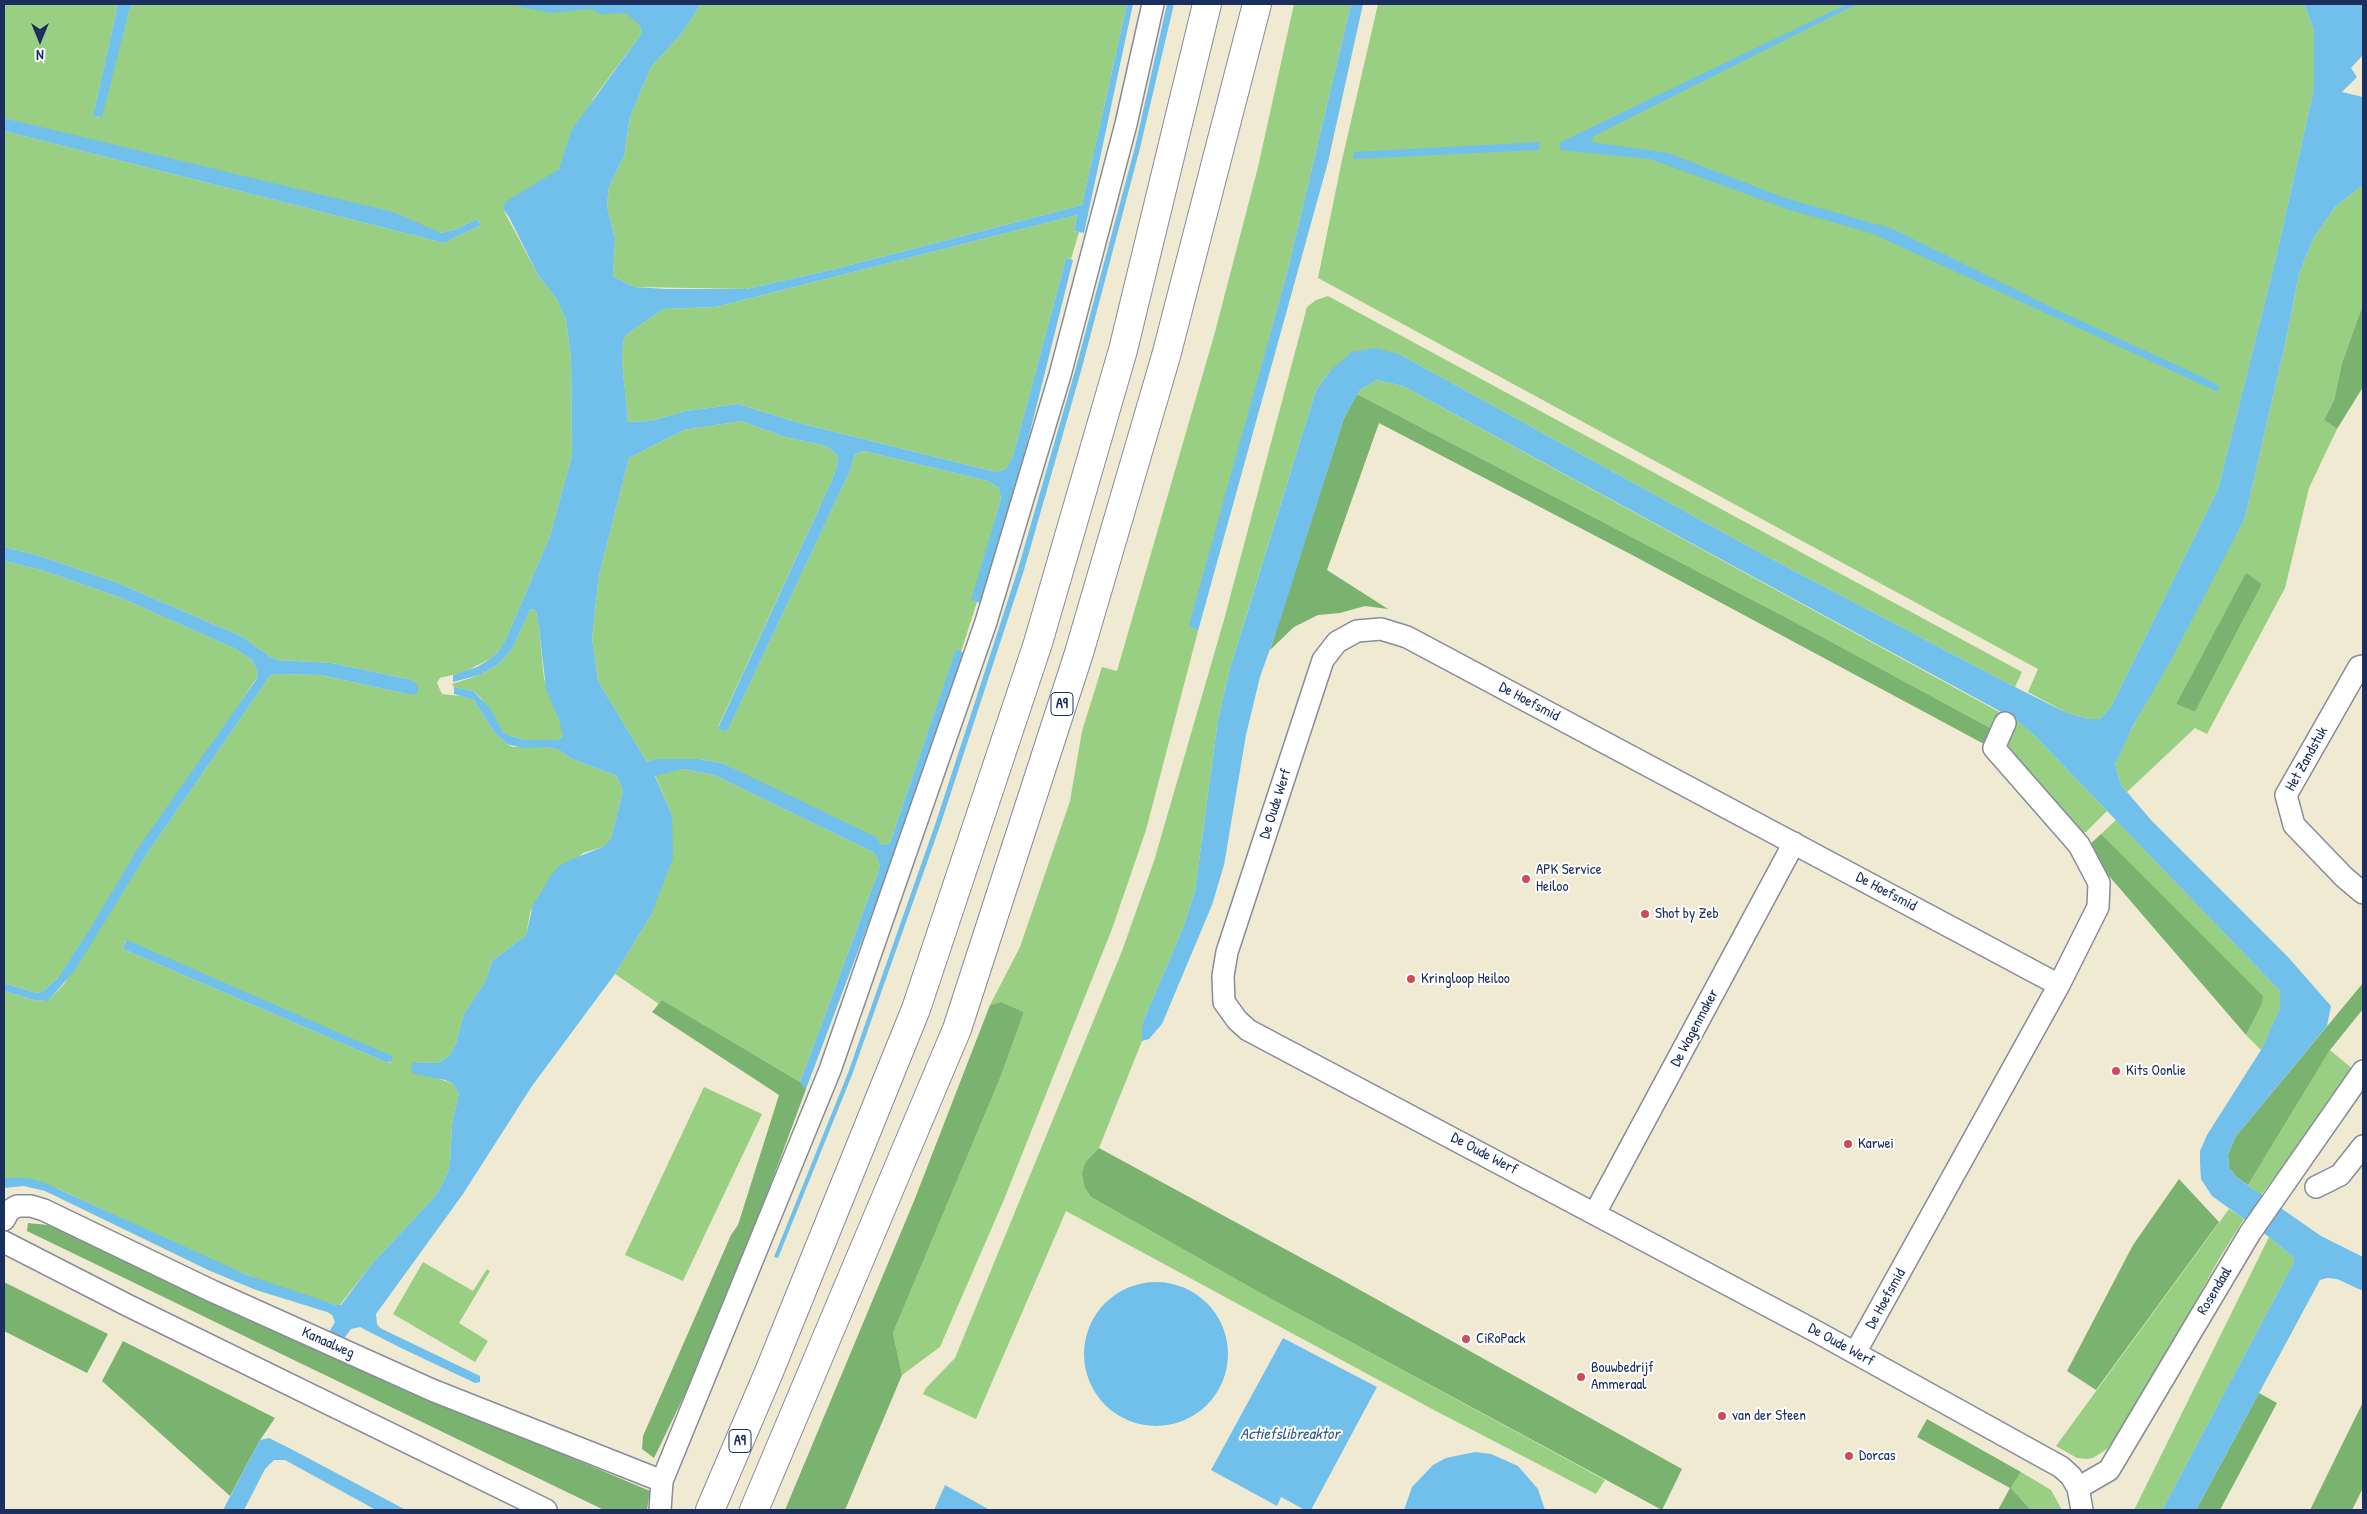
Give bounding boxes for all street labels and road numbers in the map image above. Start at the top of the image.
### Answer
street label: De Hoefsmid [1496,679,1562,725]
road number: A9 [1051,692,1073,716]
street label: Het Zandstuk [2282,724,2332,794]
street label: De Oude Werf [1256,767,1296,841]
street label: De Hoefsmid [1853,869,1919,915]
street label: De Wagenmaker [1667,986,1723,1070]
street label: De Oude Werf [1448,1129,1520,1179]
street label: Rosendaal [2194,1264,2236,1318]
street label: De Hoefsmid [1862,1266,1910,1332]
street label: De Oude Werf [1805,1320,1877,1370]
street label: Kanaalweg [299,1323,357,1363]
road number: A9 [729,1430,751,1452]

